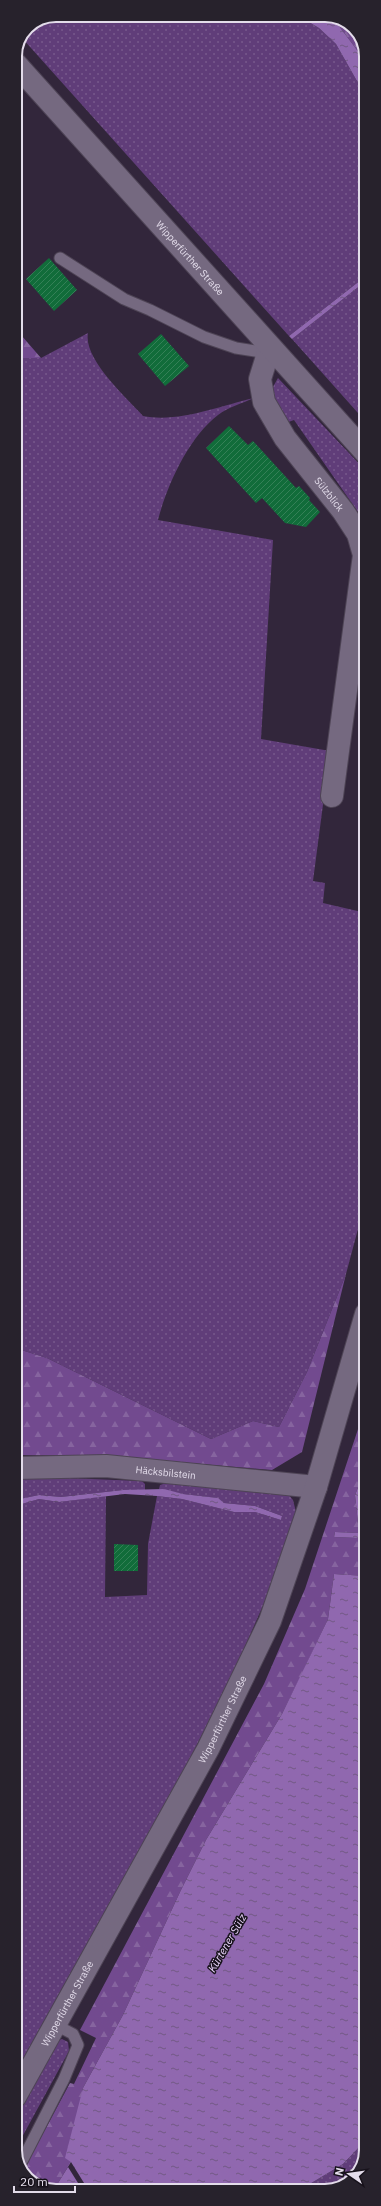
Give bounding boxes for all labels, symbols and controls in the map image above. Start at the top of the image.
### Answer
street label: Wipperfürther Straße [153,218,228,298]
street label: Sülzblick [312,474,347,514]
street label: Häcksbilstein [135,1462,196,1481]
street label: Wipperfürther Straße [195,1673,249,1765]
water label: Kürtener Sülz [205,1911,250,1974]
street label: Wipperfürther Straße [38,1958,96,2049]
north arrow [329,2154,369,2194]
text: N [332,2166,347,2177]
scale bar [14,2168,75,2194]
text: 20 m [20,2174,48,2189]

